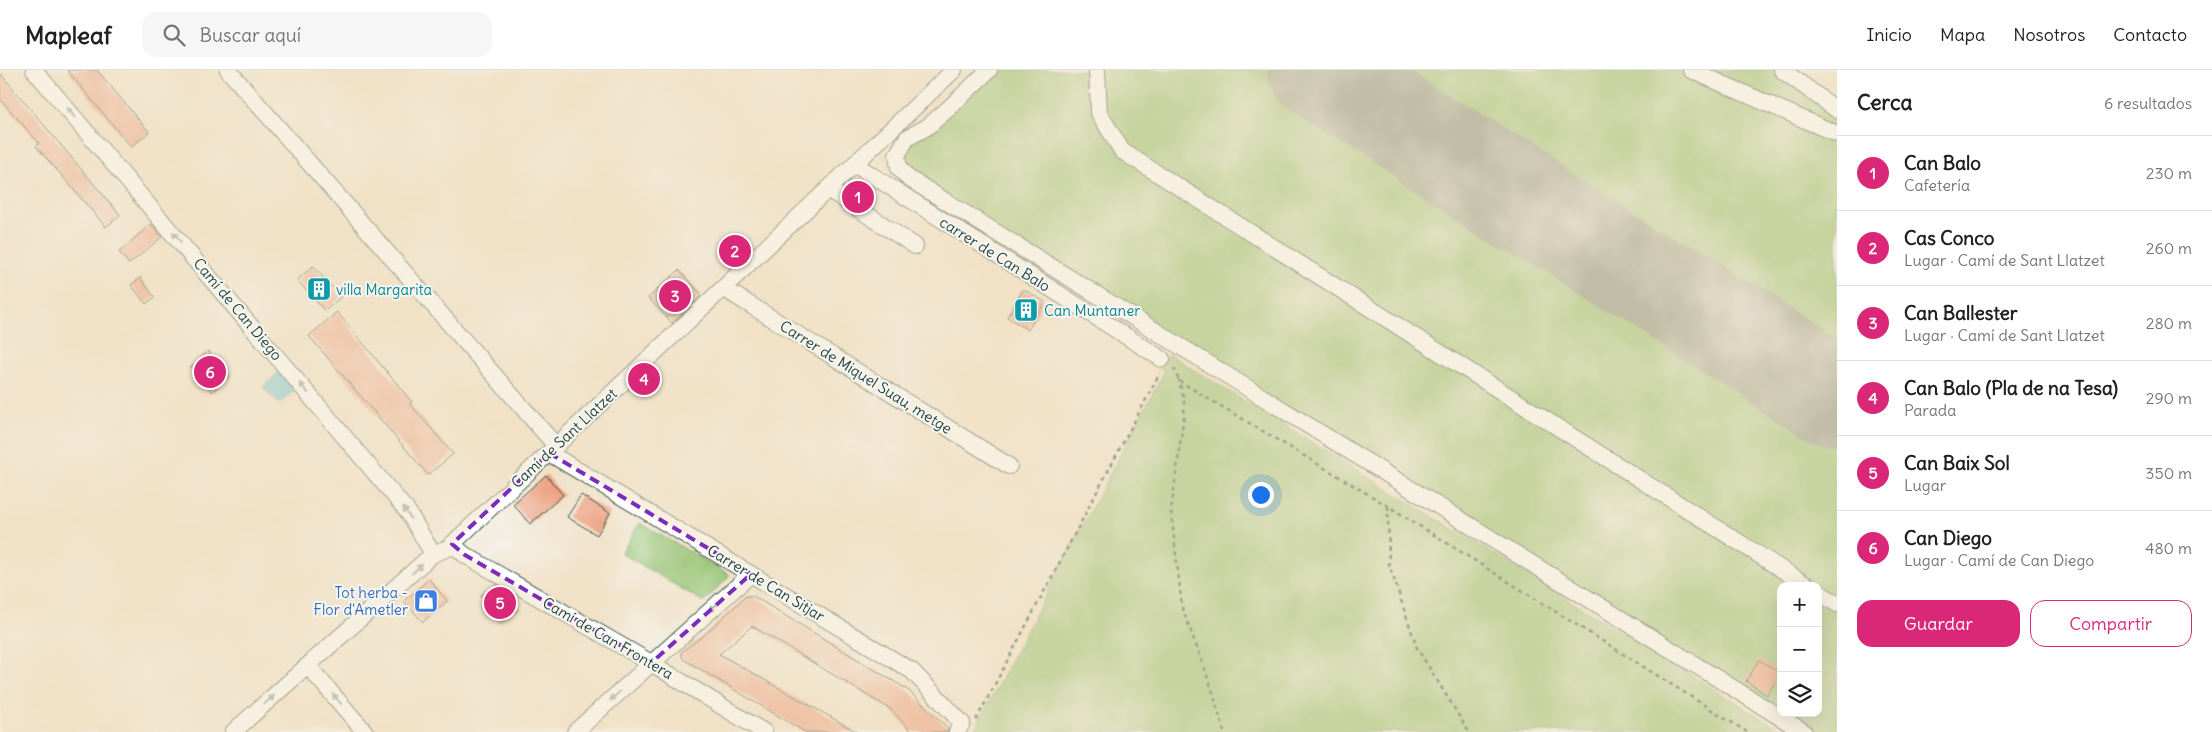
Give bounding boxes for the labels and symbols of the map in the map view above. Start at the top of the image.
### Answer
one-way arrow [66,107,77,120]
pin: 1 [842,178,874,216]
street label: carrer de Can Balo [936,212,1054,296]
one-way arrow [171,230,182,243]
pin: 2 [719,232,751,270]
street label: Camí de Can Diego [189,254,287,364]
building icon: villa Margarita [306,276,332,302]
pin: 3 [659,277,691,315]
place label: villa Margarita [336,280,433,299]
building icon: Can Muntaner [1013,297,1039,323]
place label: Can Muntaner [1044,301,1140,320]
street label: Carrer de Miquel Suau, metge [776,316,956,438]
pin: 6 [194,353,226,391]
pin: 4 [628,360,660,398]
one-way arrow [298,382,309,395]
street label: Camí de Sant Llatzet [507,384,621,492]
your location [1248,482,1274,508]
one-way arrow [402,507,413,520]
street label: Carrer de Can Sitjar [704,540,828,626]
one-way arrow [410,563,422,575]
place label: Tot herba - Flor d'Ametler [313,583,408,619]
pin: 5 [484,584,516,622]
shop icon: Tot herba - Flor d'Ametler [413,588,439,614]
street label: Camí de Can Frontera [539,593,677,683]
one-way arrow [709,601,721,613]
one-way arrow [610,690,622,702]
one-way arrow [331,693,342,706]
one-way arrow [262,694,275,705]

